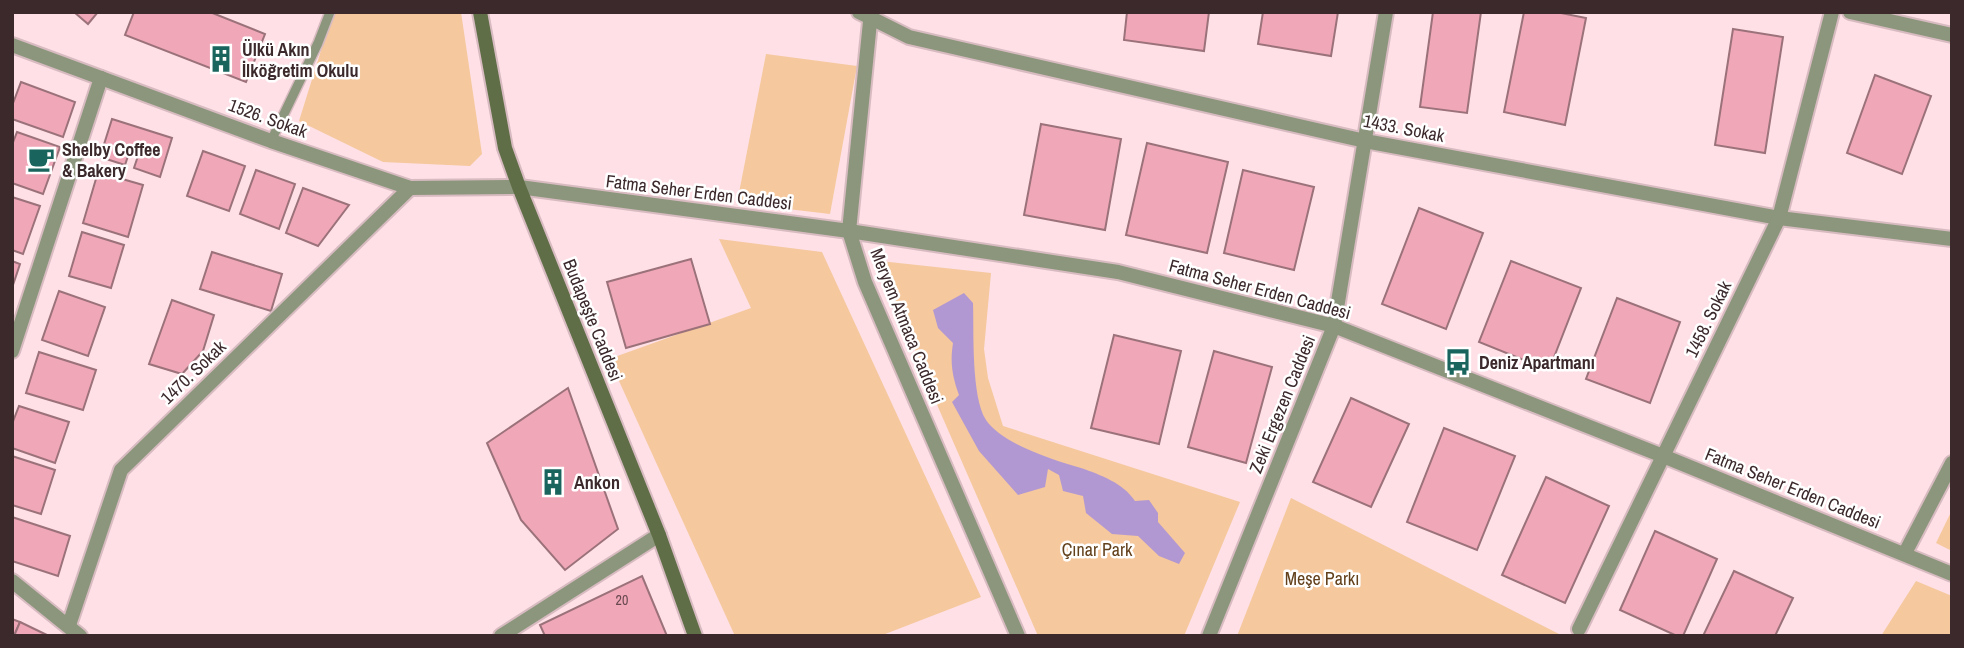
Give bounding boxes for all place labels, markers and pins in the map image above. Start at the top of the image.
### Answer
place label: Ülkü Akın İlköğretim Okulu [242,37,358,83]
building icon: Ülkü Akın İlköğretim Okulu [206,44,236,74]
place label: Shelby Coffee & Bakery [62,137,160,183]
cafe icon: Shelby Coffee & Bakery [26,144,56,174]
bus stop icon: Deniz Apartmanı [1443,347,1473,377]
place label: Deniz Apartmanı [1479,350,1595,375]
building icon: Ankon [538,467,568,497]
place label: Ankon [574,470,620,495]

